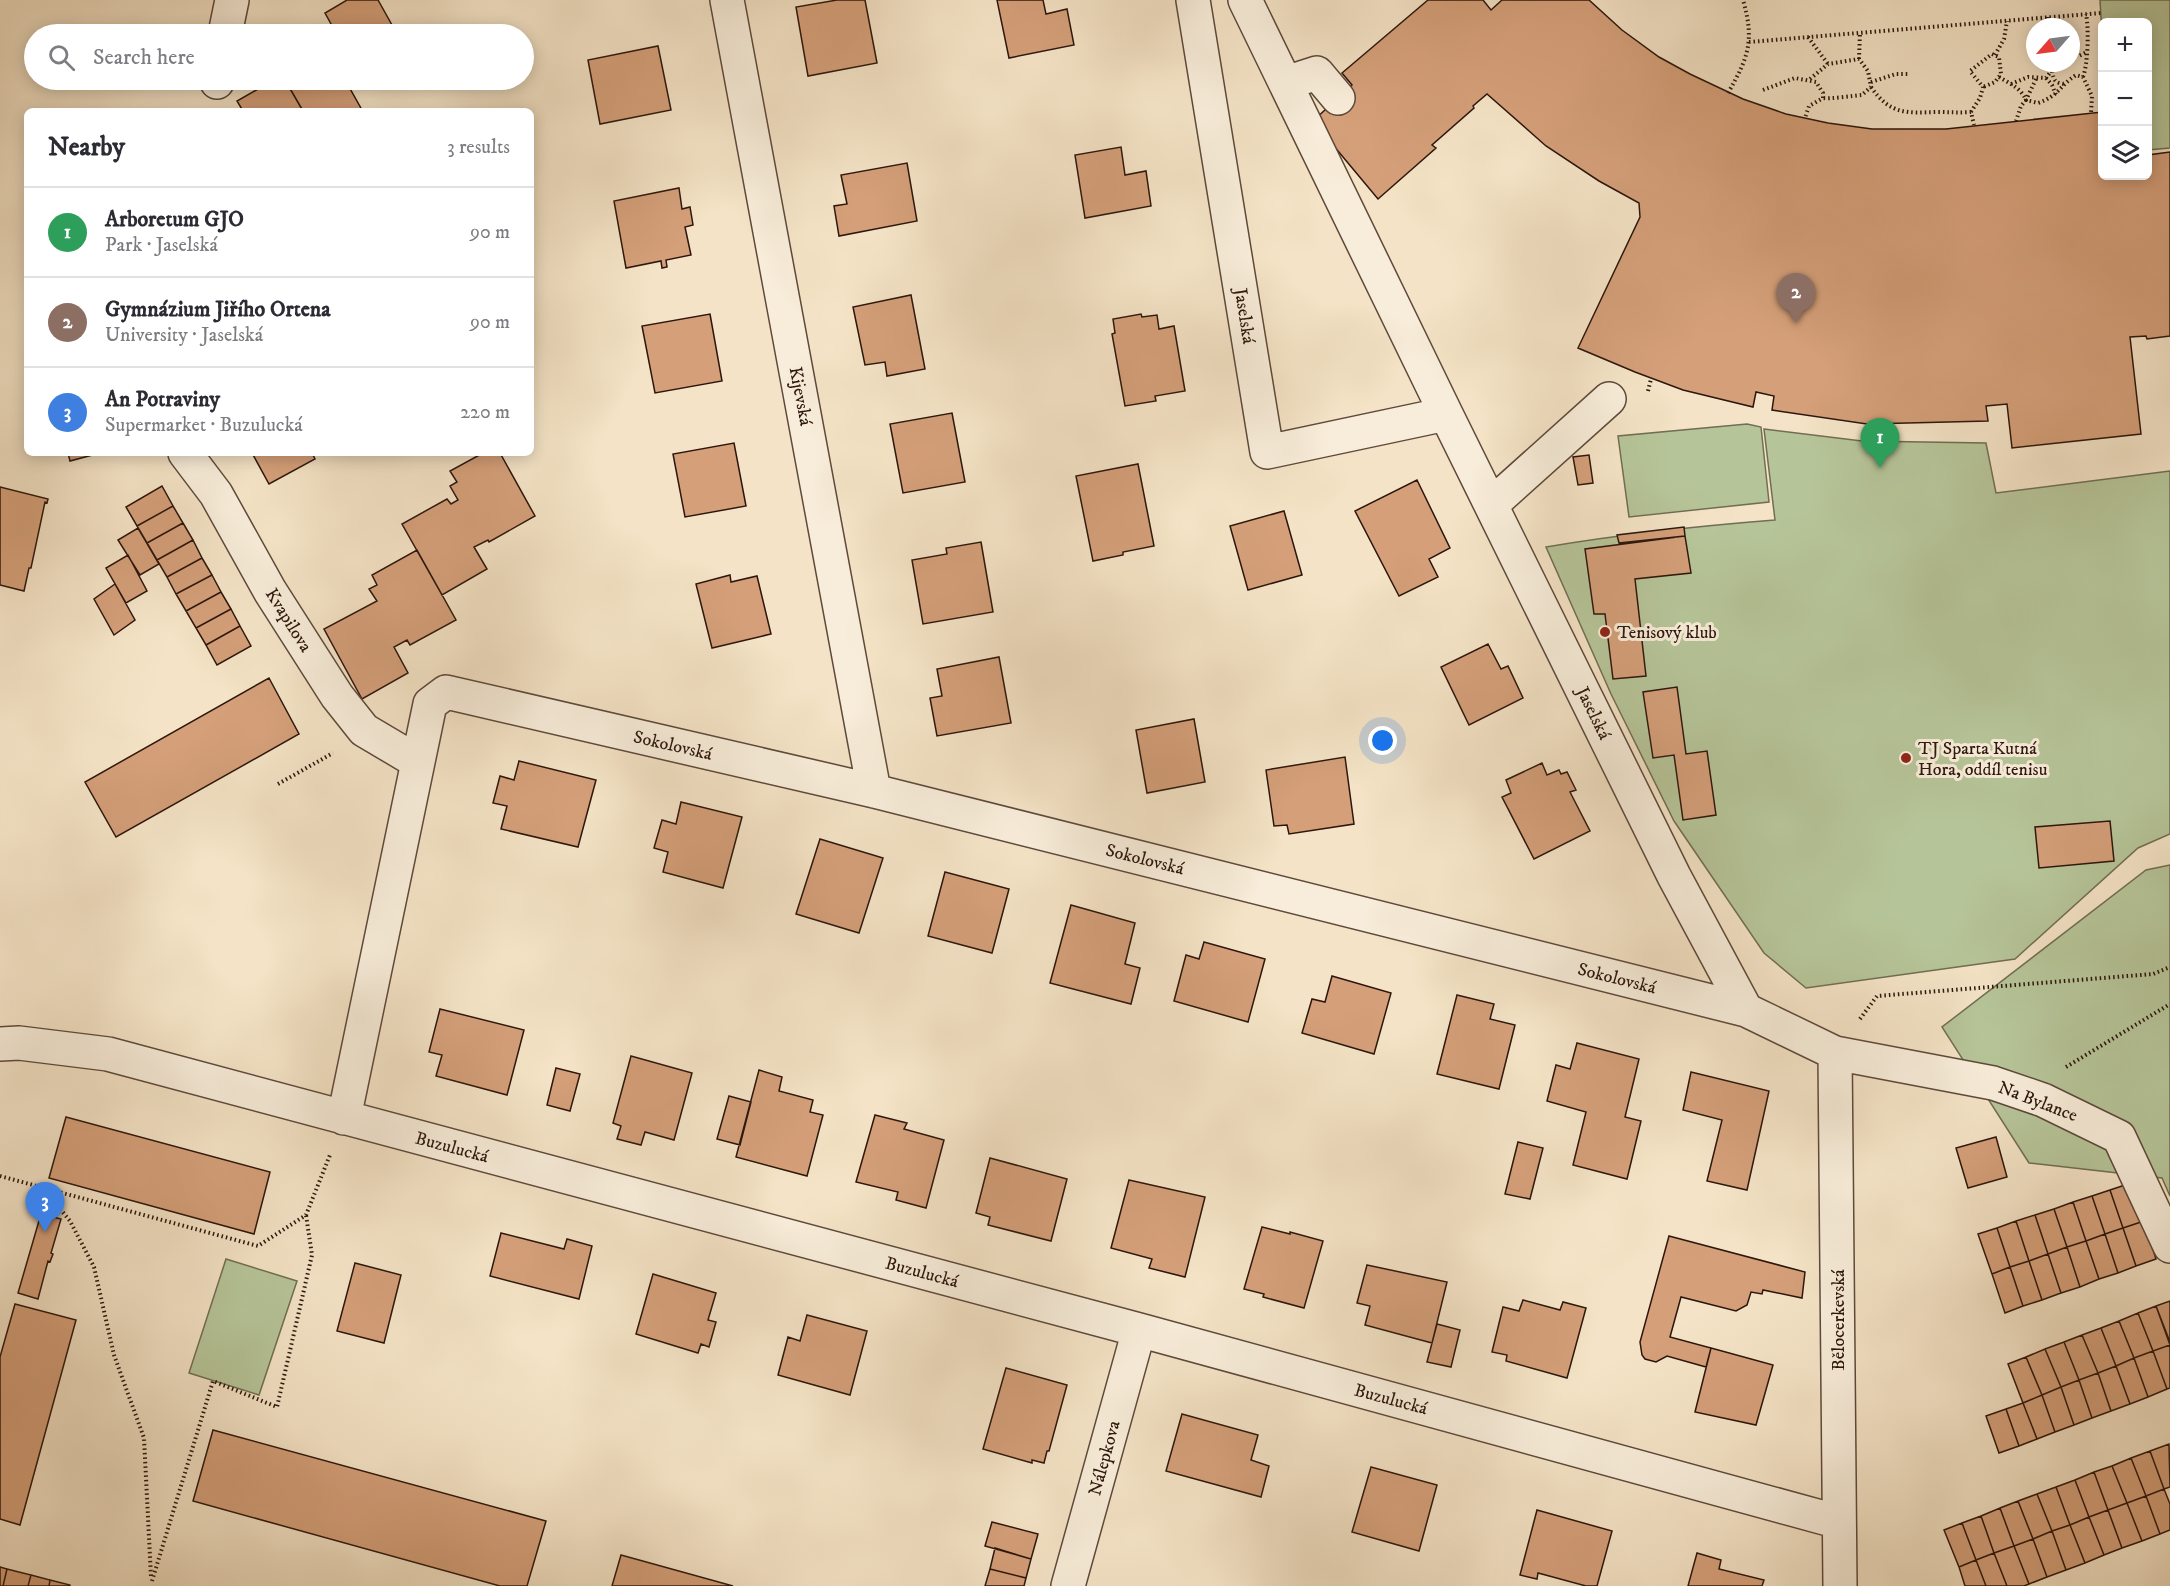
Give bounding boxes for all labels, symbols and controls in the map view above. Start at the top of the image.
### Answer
north arrow [2026,18,2080,72]
map controls [2098,18,2152,180]
button: + [2098,18,2152,72]
search box [24,24,534,90]
icon: search [45,41,78,74]
text: Search here [93,44,195,71]
button: − [2098,72,2152,126]
button: layers [2098,126,2152,180]
text: Nearby [48,131,125,164]
text: 3 results [447,135,510,160]
text: Arboretum GJO [105,206,244,233]
text: 1 [64,220,71,245]
text: 90 m [470,220,510,245]
text: Park · Jaselská [105,233,218,258]
pin: 2 [1776,274,1816,323]
street label: Jaselská [1228,285,1259,346]
text: Gymnázium Jiřího Ortena [105,296,331,323]
text: 2 [63,310,72,335]
text: 90 m [470,310,510,335]
text: University · Jaselská [105,323,263,348]
street label: Kijevská [784,365,817,428]
text: An Potraviny [105,386,220,413]
text: 3 [64,400,71,425]
text: 220 m [460,400,510,425]
text: Supermarket · Buzulucká [105,413,303,438]
pin: 1 [1860,418,1900,468]
street label: Kvapilova [260,585,316,657]
place label: Tenisový klub [1617,622,1717,644]
marker: Tenisový klub [1598,625,1612,639]
street label: Jaselská [1570,682,1615,744]
street label: Sokolovská [631,726,715,766]
your location [1368,726,1397,755]
place label: TJ Sparta Kutná Hora, oddíl tenisu [1918,738,2048,781]
marker: TJ Sparta Kutná Hora, oddíl tenisu [1899,751,1913,765]
street label: Sokolovská [1103,840,1187,880]
street label: Sokolovská [1575,959,1659,999]
street label: Na Bylance [1995,1077,2080,1127]
street label: Buzulucká [413,1128,491,1168]
pin: 3 [26,1182,64,1232]
street label: Buzulucká [883,1253,961,1293]
street label: Bělocerkevská [1828,1269,1850,1371]
street label: Buzulucká [1352,1380,1430,1420]
street label: Nálepkova [1084,1418,1126,1498]

